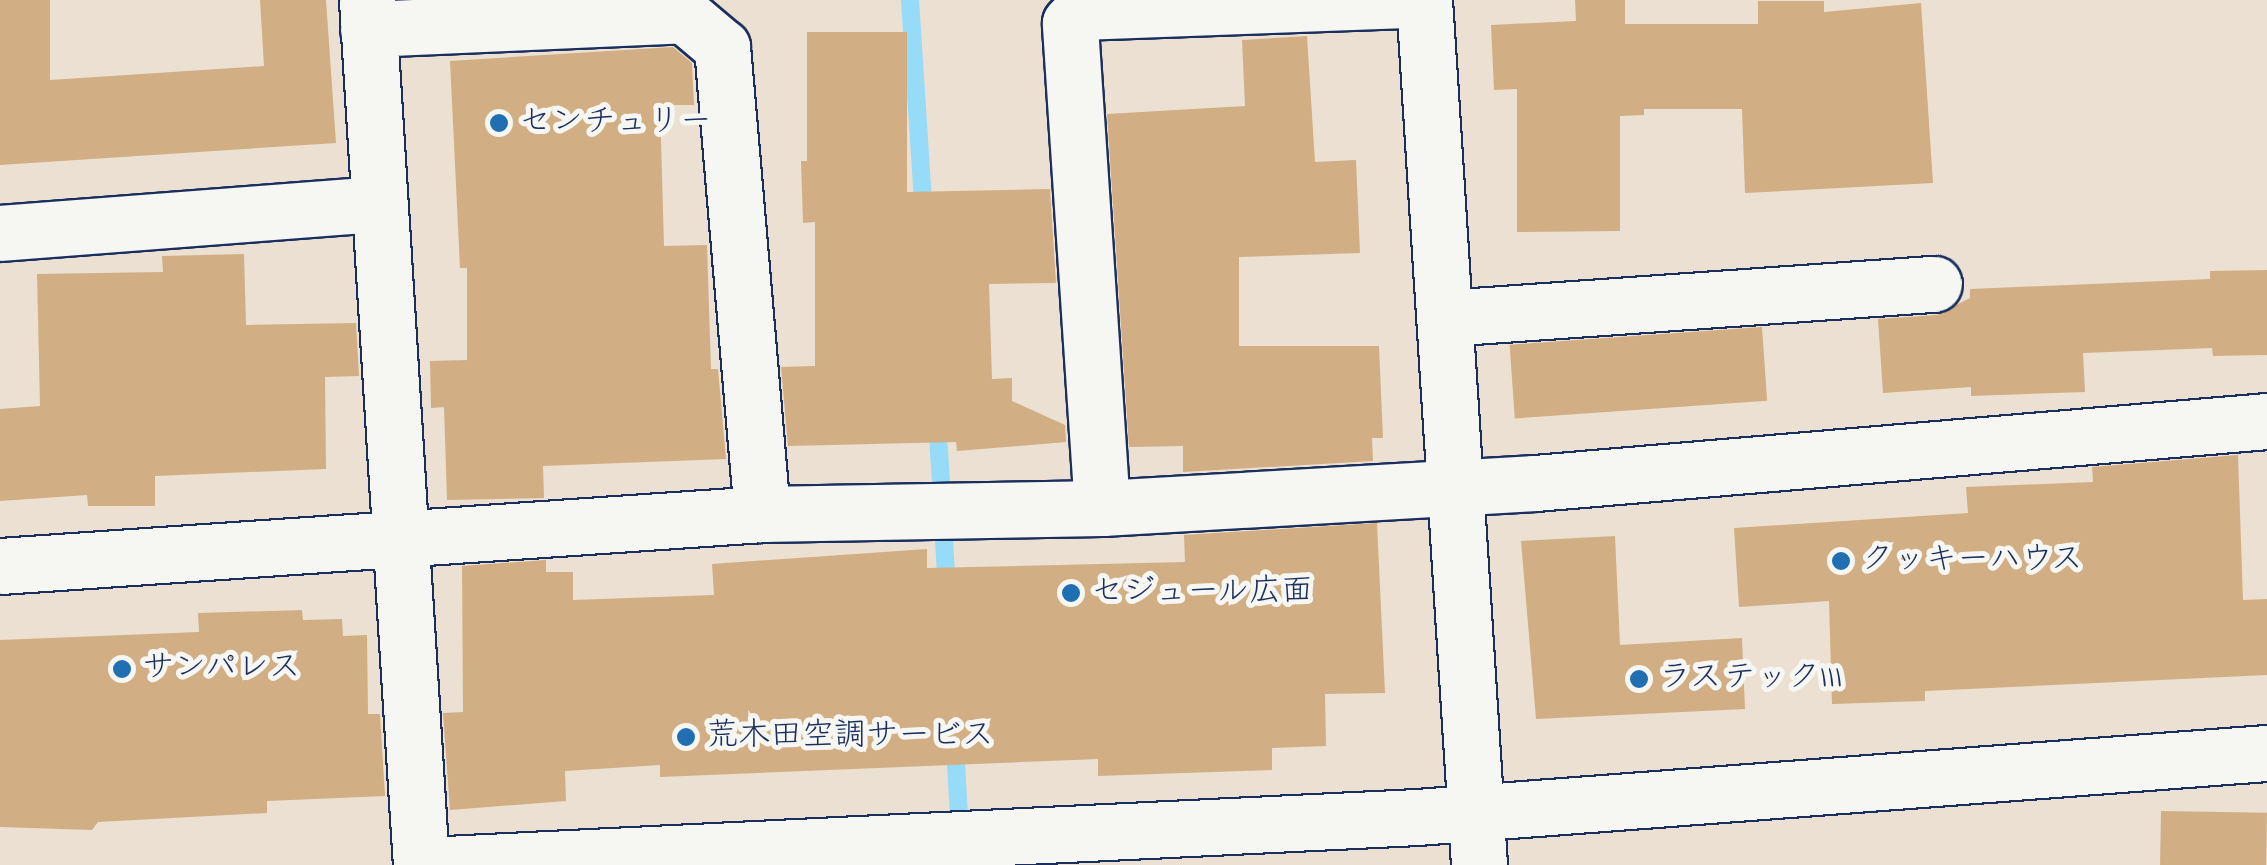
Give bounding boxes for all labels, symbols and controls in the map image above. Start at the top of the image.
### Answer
place label: センチュリー [519,104,711,142]
marker: センチュリー [488,112,510,134]
place label: クッキーハウス [1861,542,2085,580]
marker: クッキーハウス [1830,550,1852,572]
place label: セジュール広面 [1091,574,1315,612]
marker: セジュール広面 [1060,582,1082,604]
place label: サンパレス [142,650,302,688]
marker: サンパレス [111,658,133,680]
place label: ラステックIII [1659,660,1842,698]
marker: ラステックIII [1628,668,1650,690]
place label: 荒木田空調サービス [706,718,994,756]
marker: 荒木田空調サービス [675,726,697,748]

